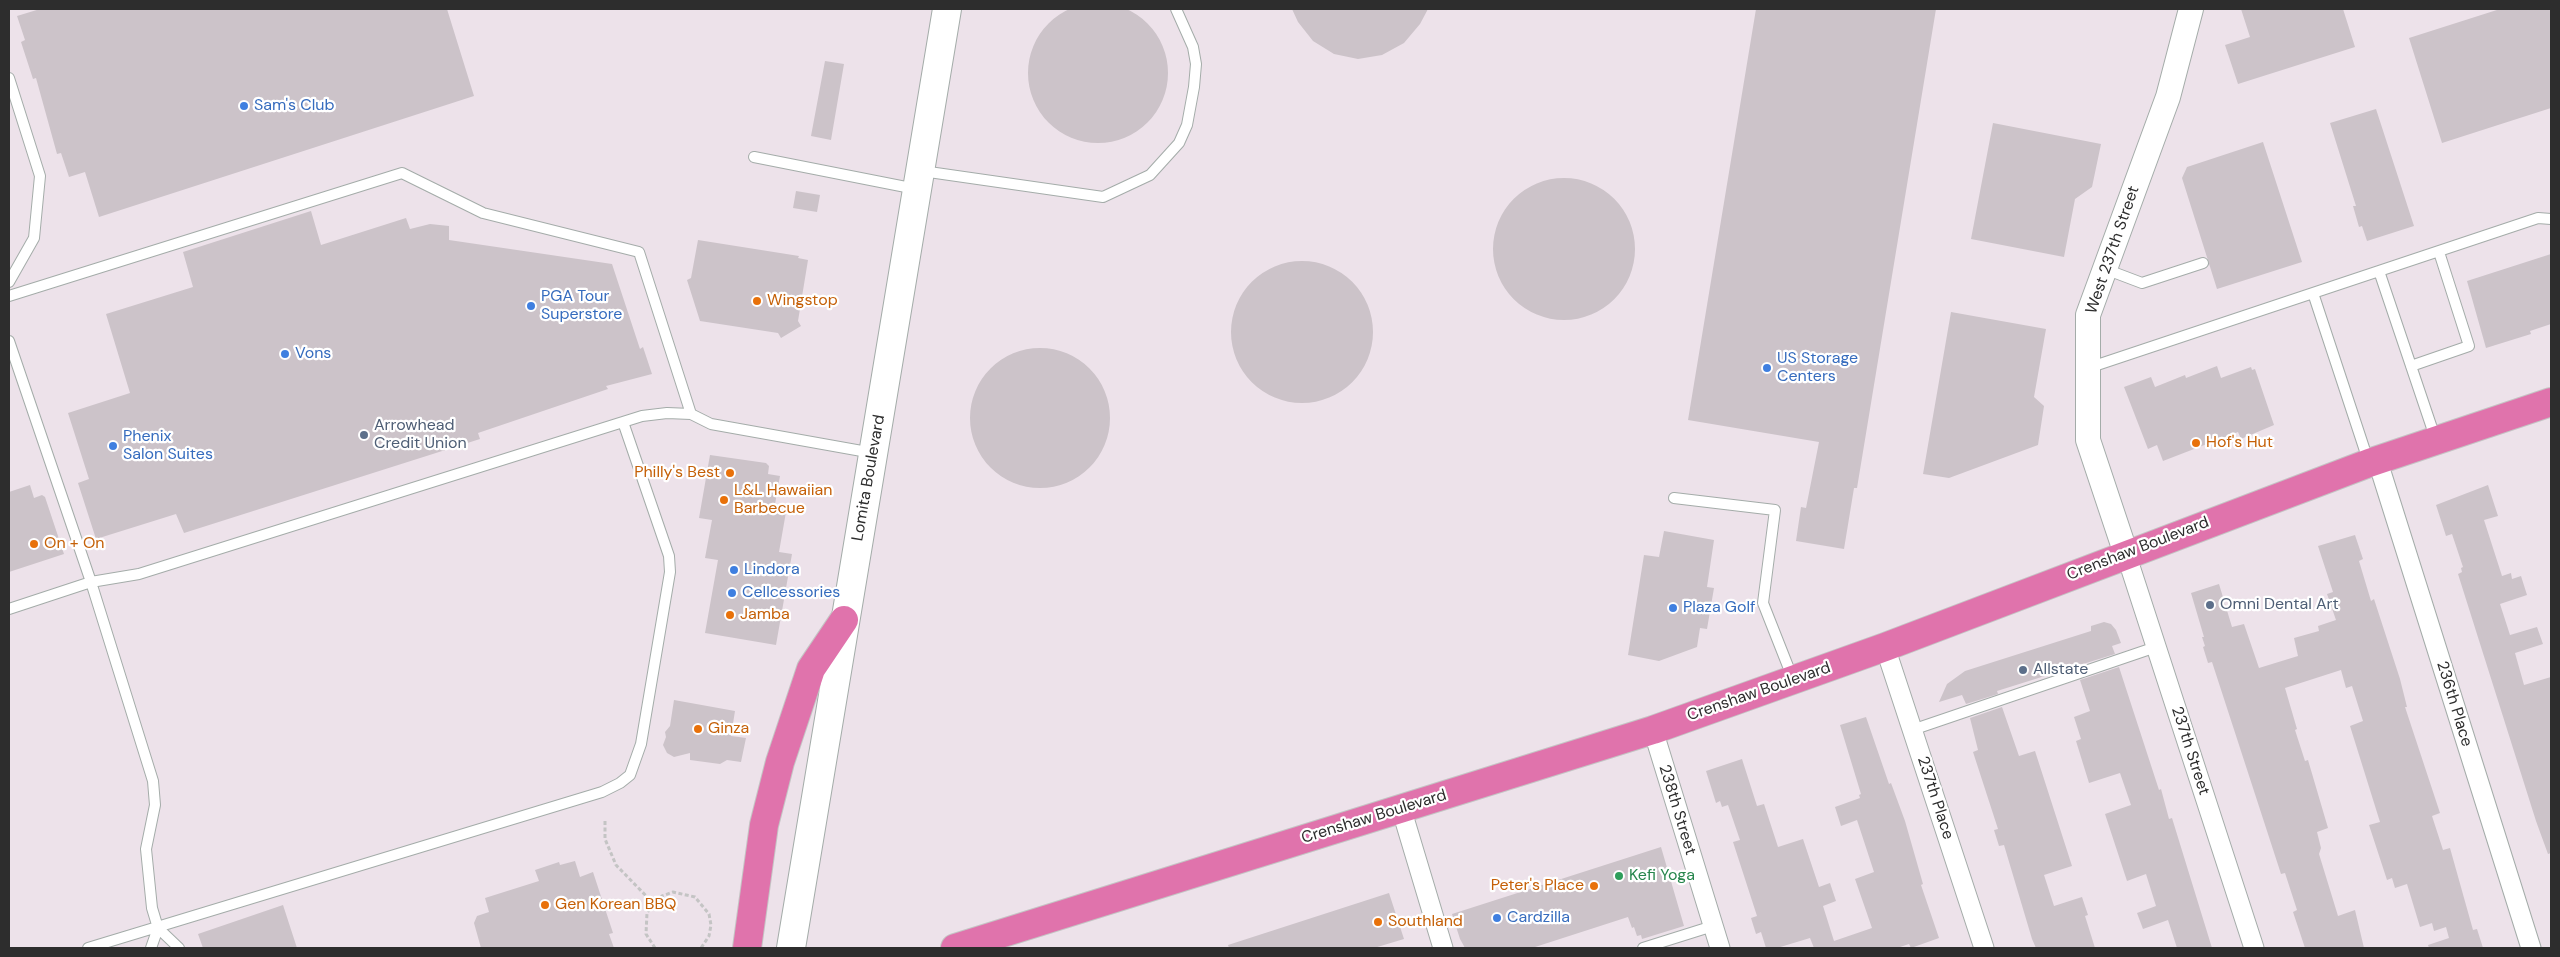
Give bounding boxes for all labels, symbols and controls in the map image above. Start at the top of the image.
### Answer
place label: Sam's Club [254,96,334,116]
marker: Sam's Club [238,100,250,112]
street label: West 237th Street [2082,184,2144,316]
place label: PGA Tour Superstore [541,287,622,325]
place label: Wingstop [767,291,838,311]
marker: Wingstop [751,295,763,307]
marker: PGA Tour Superstore [525,300,537,312]
place label: Vons [295,344,331,364]
marker: Vons [279,348,291,360]
place label: US Storage Centers [1777,349,1858,387]
marker: US Storage Centers [1761,362,1773,374]
street label: Lomita Boulevard [848,413,890,543]
place label: Arrowhead Credit Union [374,416,467,454]
place label: Phenix Salon Suites [123,427,213,465]
marker: Arrowhead Credit Union [358,429,370,441]
place label: Hof's Hut [2206,433,2273,453]
marker: Hof's Hut [2190,437,2202,449]
marker: Phenix Salon Suites [107,440,119,452]
place label: Philly's Best [634,463,720,483]
marker: Philly's Best [724,467,736,479]
place label: L&L Hawaiian Barbecue [734,481,832,519]
marker: L&L Hawaiian Barbecue [718,494,730,506]
street label: Crenshaw Boulevard [2064,513,2212,585]
place label: On + On [44,534,104,554]
marker: On + On [28,538,40,550]
place label: Lindora [744,560,800,580]
marker: Lindora [728,564,740,576]
place label: Cellcessories [742,583,840,603]
marker: Cellcessories [726,587,738,599]
place label: Omni Dental Art [2220,595,2339,615]
place label: Plaza Golf [1683,598,1755,618]
marker: Omni Dental Art [2204,599,2216,611]
marker: Plaza Golf [1667,602,1679,614]
place label: Jamba [740,605,790,625]
marker: Jamba [724,609,736,621]
street label: Crenshaw Boulevard [1685,658,1833,726]
street label: 236th Place [2432,659,2476,749]
place label: Allstate [2033,660,2088,680]
marker: Allstate [2017,664,2029,676]
street label: 237th Street [2167,704,2213,798]
place label: Ginza [708,719,749,739]
marker: Ginza [692,723,704,735]
street label: 237th Place [1913,754,1957,842]
street label: 238th Street [1654,762,1700,858]
street label: Crenshaw Boulevard [1299,786,1449,848]
place label: Kefi Yoga [1629,866,1695,886]
marker: Kefi Yoga [1613,870,1625,882]
place label: Peter's Place [1491,876,1584,896]
marker: Peter's Place [1588,880,1600,892]
place label: Gen Korean BBQ [555,895,676,915]
marker: Gen Korean BBQ [539,899,551,911]
place label: Cardzilla [1507,908,1570,928]
place label: Southland [1388,912,1463,932]
marker: Cardzilla [1491,912,1503,924]
marker: Southland [1372,916,1384,928]

